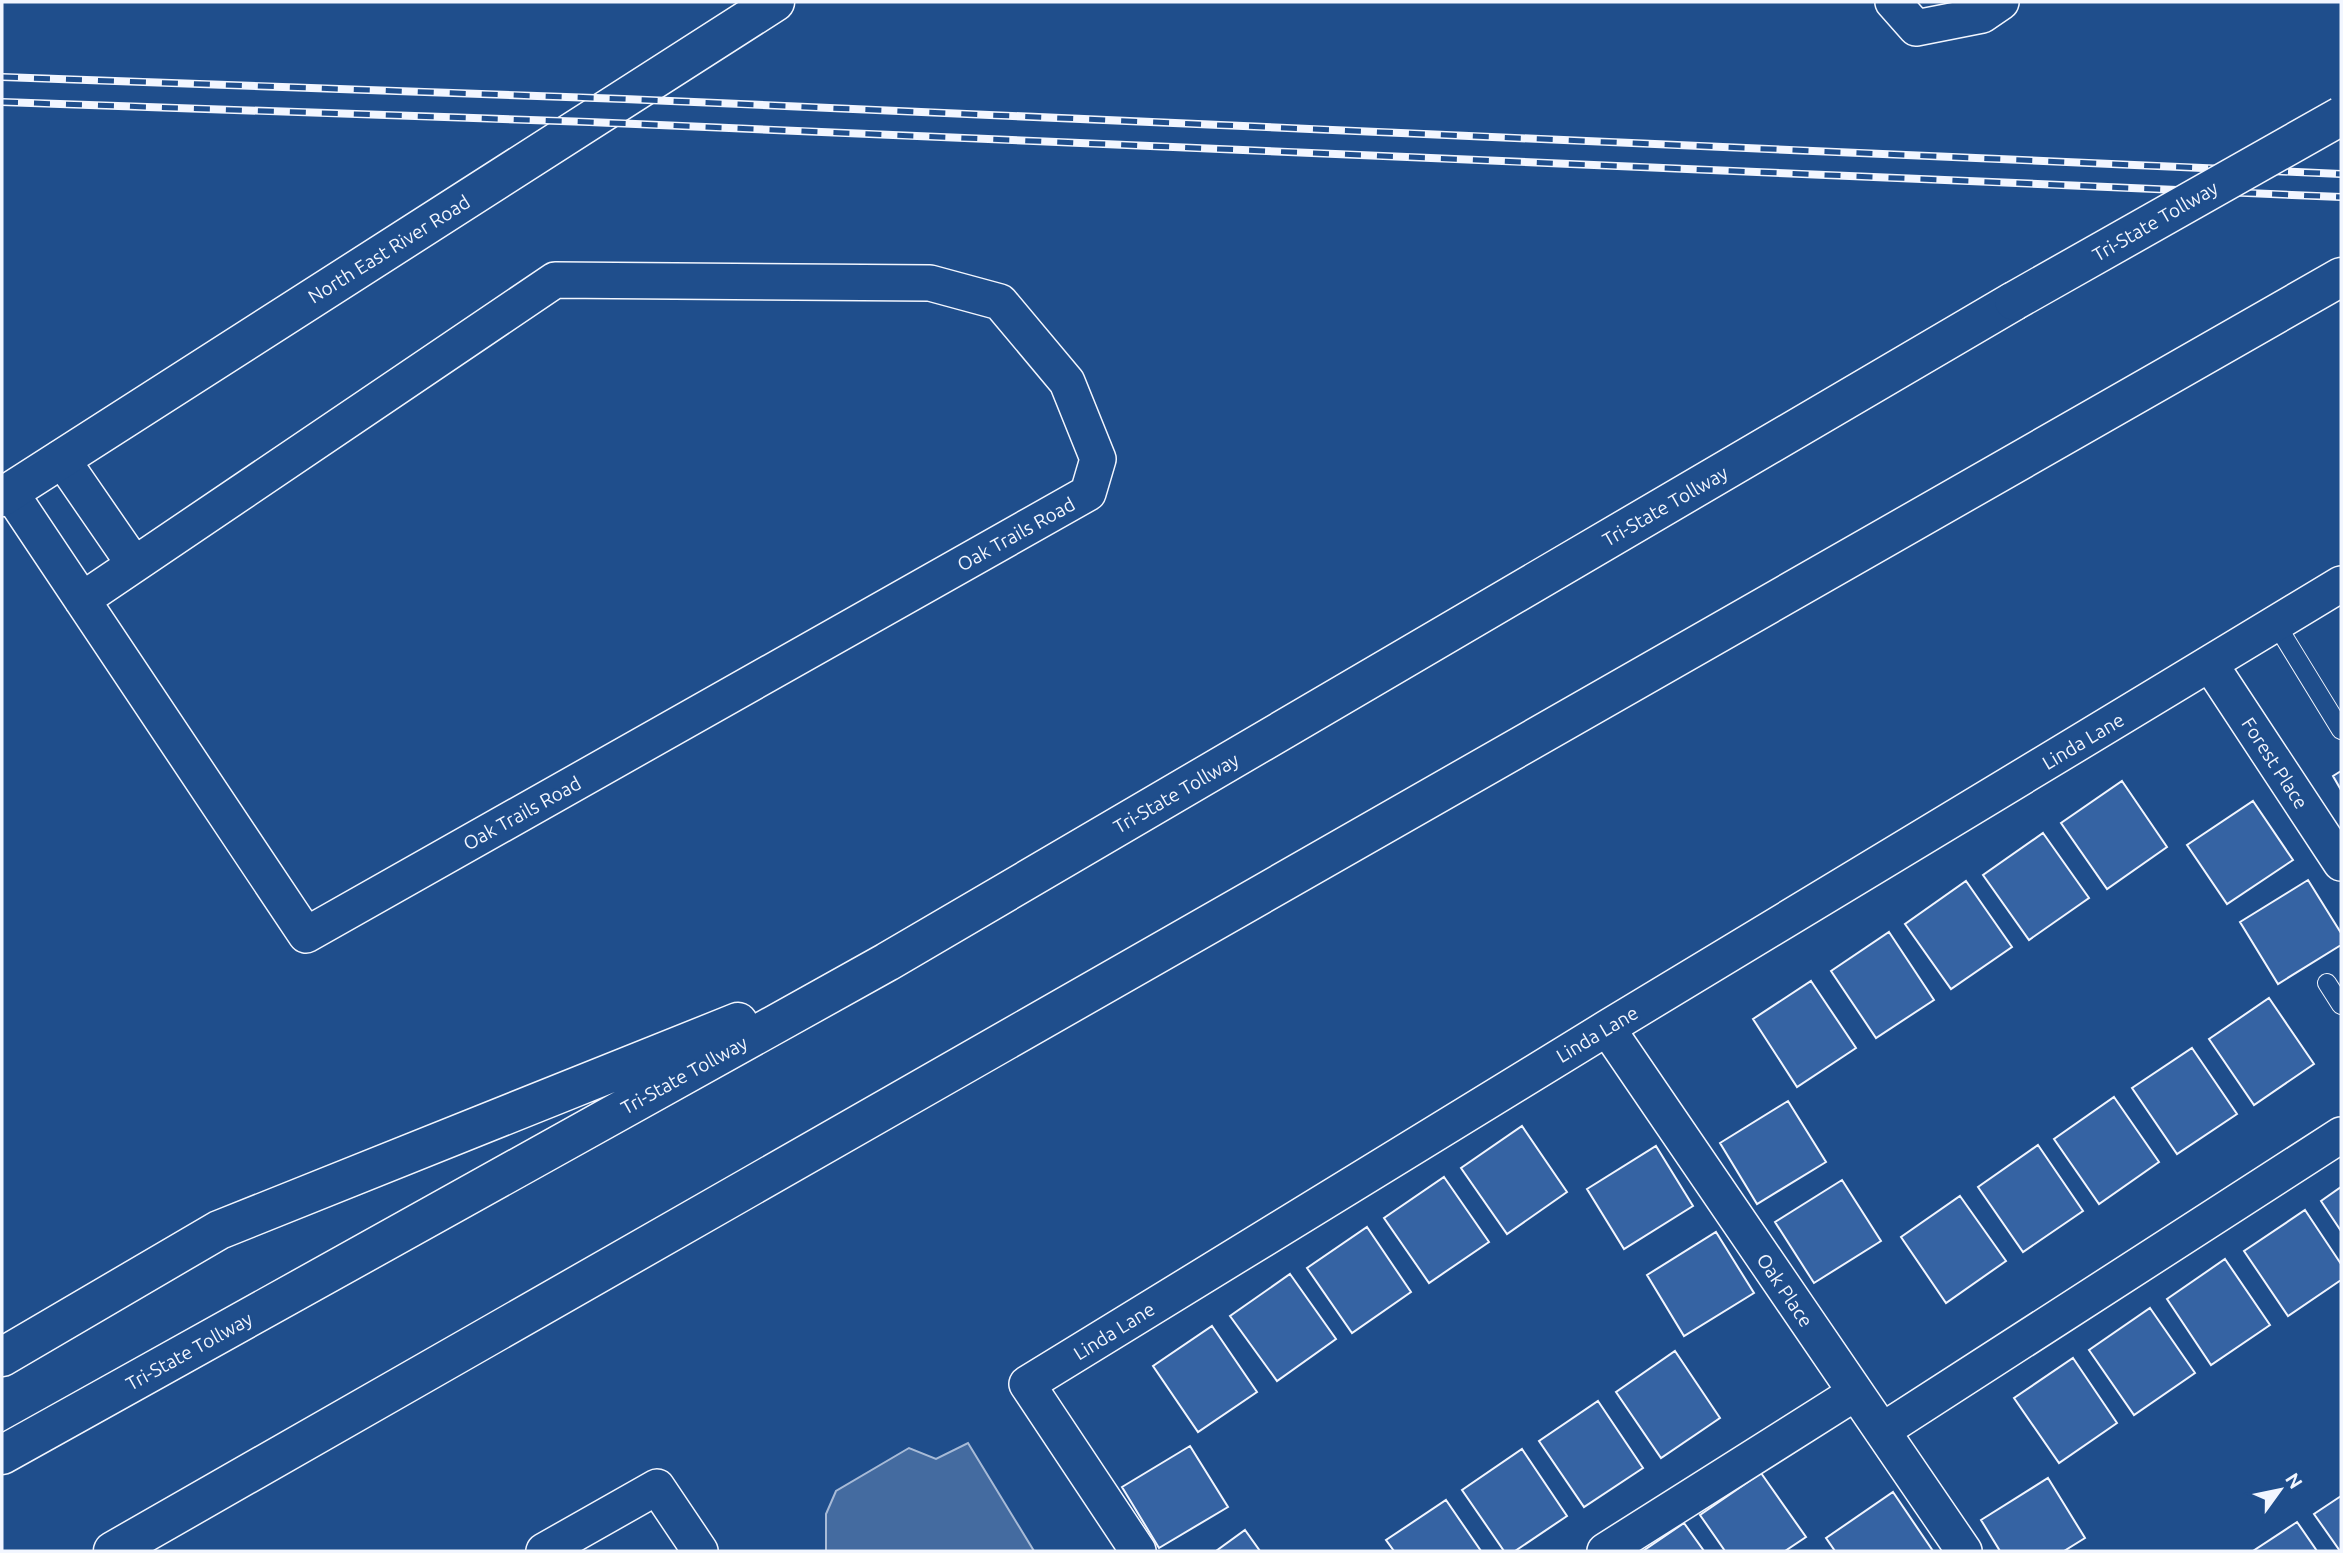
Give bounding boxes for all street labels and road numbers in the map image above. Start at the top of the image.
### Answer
street label: Tri-State Tollway [2088,176,2222,266]
street label: North East River Road [304,190,474,308]
street label: Tri-State Tollway [1598,461,1732,551]
street label: Oak Trails Road [953,493,1079,575]
street label: Linda Lane [2038,708,2128,774]
street label: Forest Place [2237,713,2313,813]
street label: Tri-State Tollway [1109,748,1243,838]
street label: Oak Trails Road [459,772,585,854]
street label: Linda Lane [1552,1001,1642,1067]
street label: Tri-State Tollway [617,1031,751,1119]
street label: Oak Place [1752,1249,1818,1331]
street label: Linda Lane [1070,1298,1158,1364]
street label: Tri-State Tollway [122,1307,256,1395]

